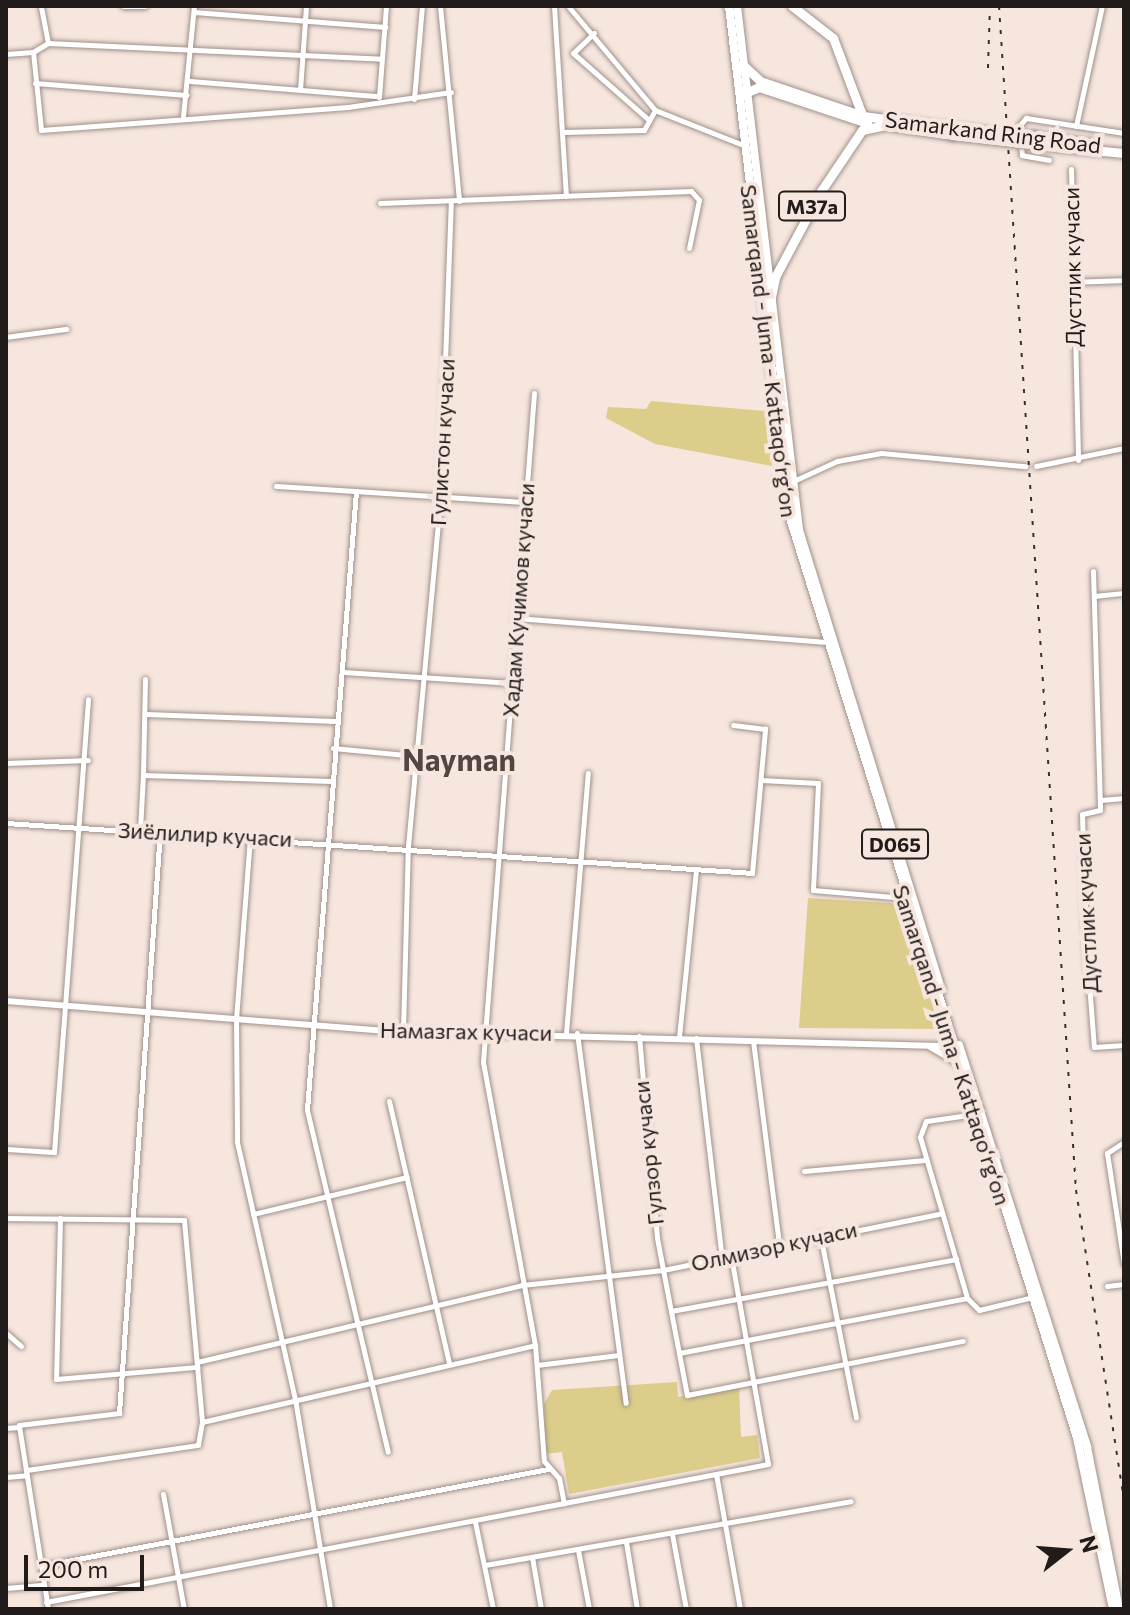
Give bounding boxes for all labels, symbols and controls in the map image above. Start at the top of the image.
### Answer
street label: Samarkand Ring Road [884,106,1102,158]
street label: Samarqand - Juma - Kattaqo‘rg‘on [735,183,803,519]
street label: Дустлик кучаси [1057,187,1087,347]
road number: M37a [778,190,846,222]
street label: Гулистон кучаси [424,358,460,526]
street label: Хадам Кучимов кучаси [497,482,539,718]
district label: Nayman [402,741,516,777]
street label: Зиёлилир кучаси [117,816,293,852]
road number: D065 [861,828,929,860]
street label: Дустлик кучаси [1069,832,1103,994]
street label: Samarqand - Juma - Kattaqo‘rg‘on [888,882,1016,1208]
street label: Намазгах кучаси [380,1016,552,1046]
street label: Гулзор кучаси [627,1080,669,1226]
street label: Олмизор кучаси [688,1215,860,1277]
north arrow [1026,1511,1106,1591]
text: N [1074,1532,1105,1556]
scale bar [28,1539,148,1589]
text: 200 m [38,1554,108,1583]

